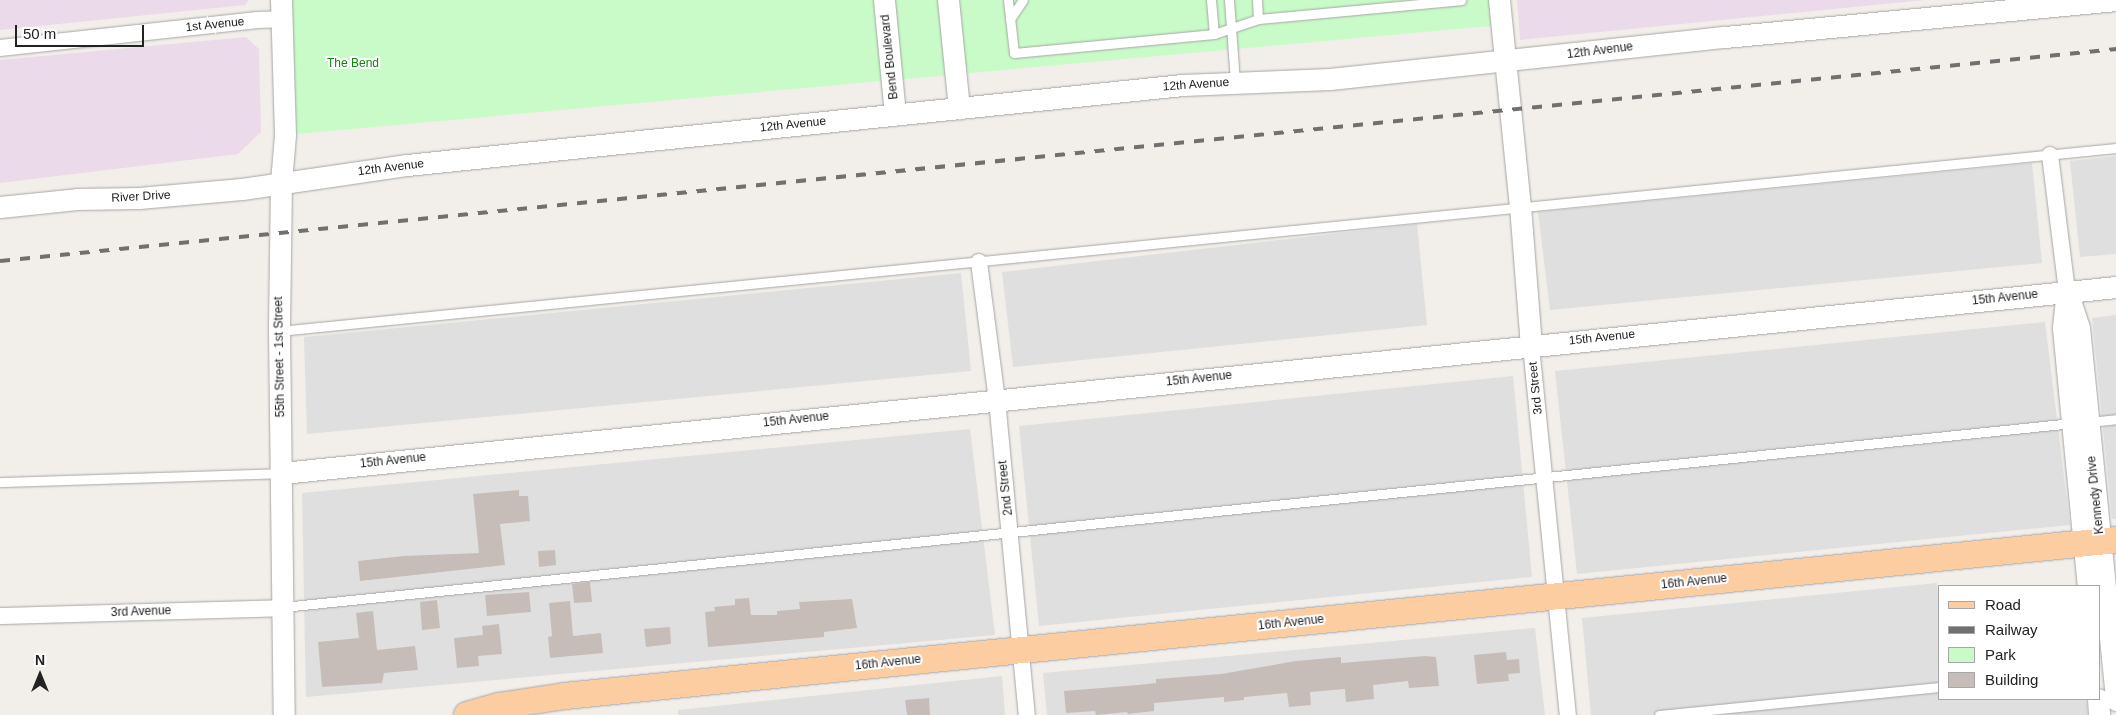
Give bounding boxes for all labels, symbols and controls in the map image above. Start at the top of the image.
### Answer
street label: Bend Boulevard [878,14,902,100]
scale bar [18,15,146,47]
street label: 1st Avenue [184,15,246,35]
text: 50 m [23,25,56,42]
street label: 12th Avenue [1566,40,1634,62]
park label: The Bend [327,57,379,71]
street label: 12th Avenue [1162,75,1230,95]
street label: 12th Avenue [759,114,827,136]
street label: 12th Avenue [357,157,425,179]
street label: River Drive [111,188,171,206]
street label: 15th Avenue [1971,287,2039,309]
street label: 55th Street - 1st Street [272,297,288,417]
street label: 15th Avenue [1568,327,1636,349]
street label: 3rd Street [1526,361,1546,415]
street label: 15th Avenue [1165,368,1233,390]
street label: 15th Avenue [762,409,830,431]
street label: 15th Avenue [359,450,427,472]
street label: Kennedy Drive [2085,455,2107,535]
street label: 2nd Street [996,460,1016,516]
street label: 16th Avenue [1660,571,1728,593]
legend [1938,585,2101,700]
text: Road [1985,596,2021,613]
street label: 3rd Avenue [110,604,172,620]
street label: 16th Avenue [1257,612,1325,634]
text: Railway [1985,621,2038,638]
text: Park [1985,646,2016,663]
north arrow [15,650,65,700]
text: N [35,652,45,668]
street label: 16th Avenue [854,652,922,674]
text: Building [1985,671,2038,688]

